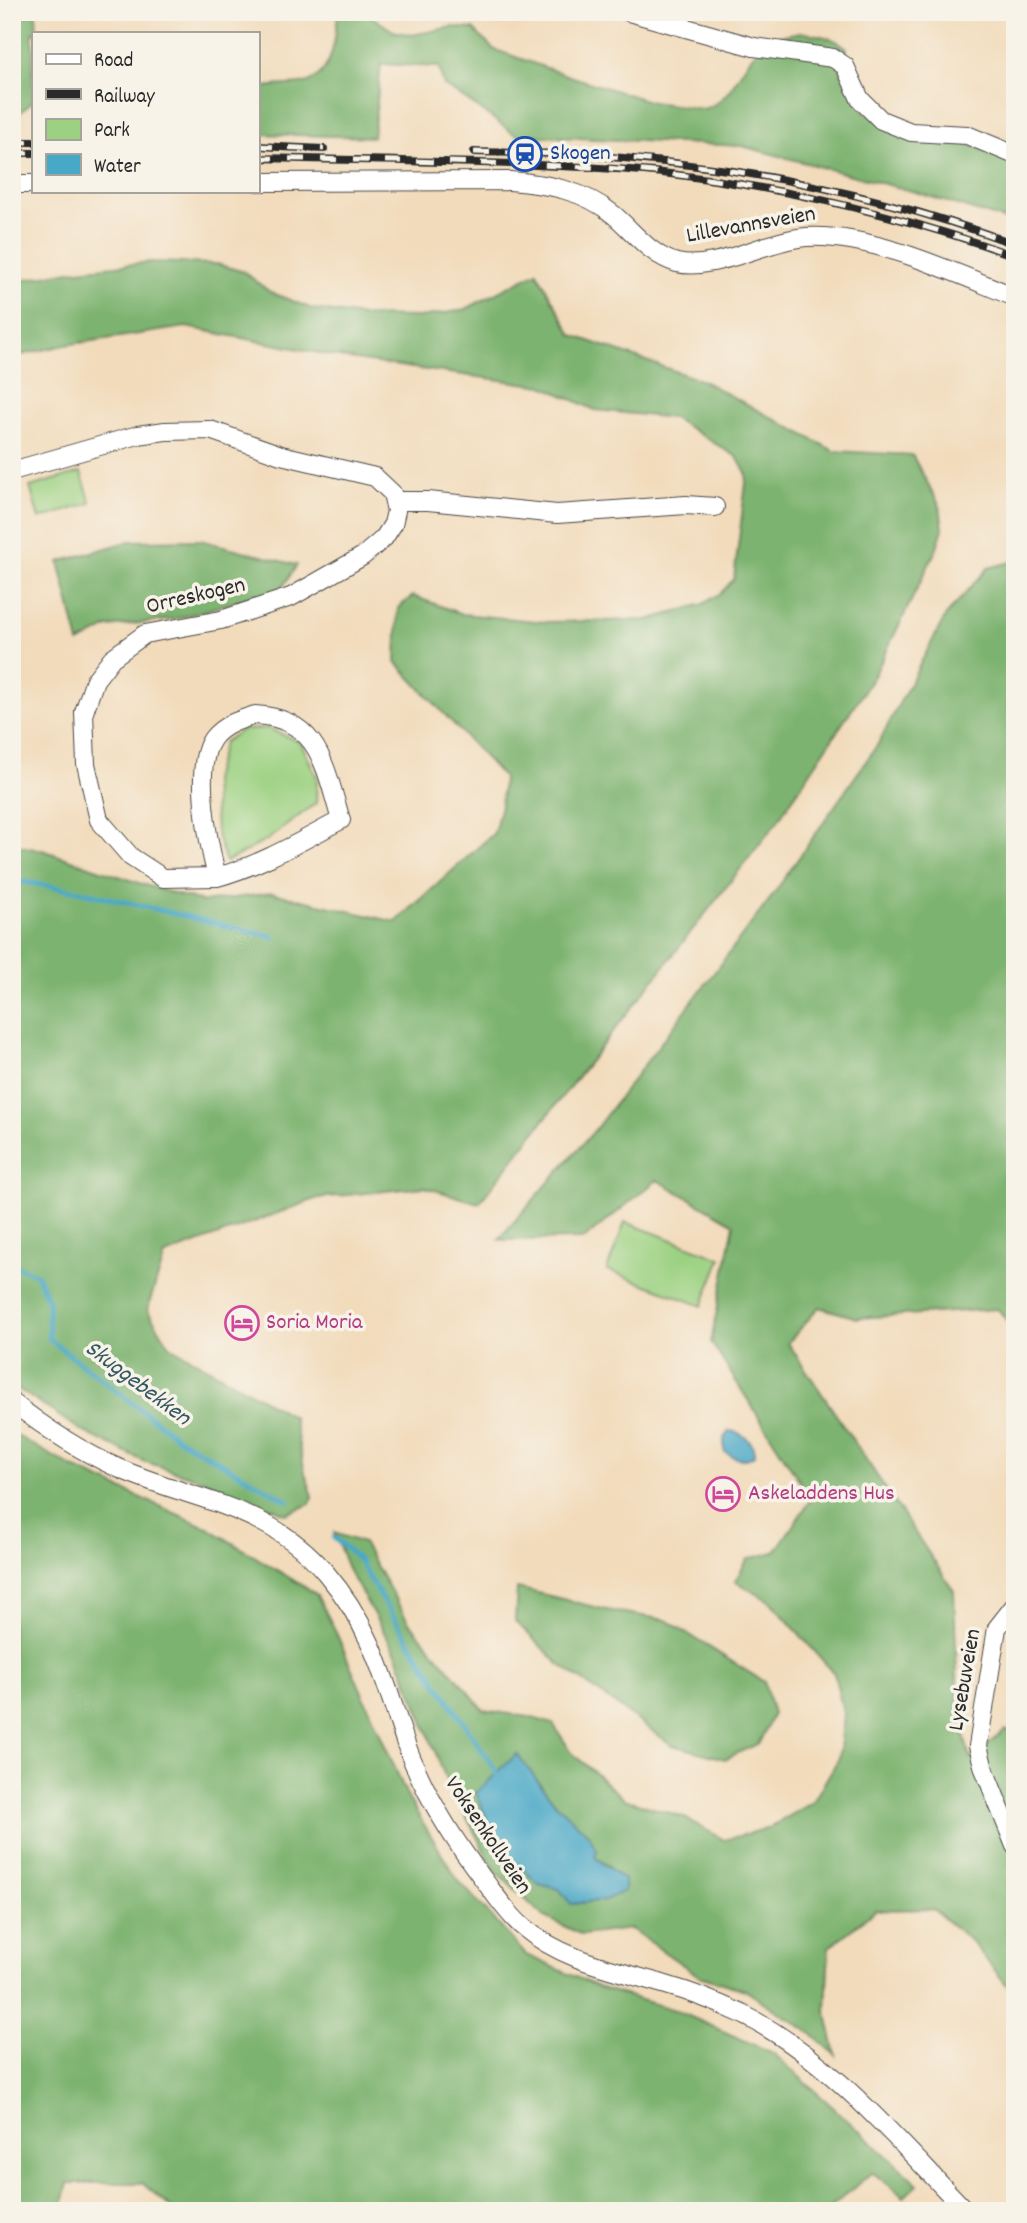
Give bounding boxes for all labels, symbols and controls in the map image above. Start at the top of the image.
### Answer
legend [32,32,259,192]
text: Road [94,47,133,77]
text: Railway [94,83,155,113]
text: Park [94,117,130,147]
station icon: Skogen [506,135,544,173]
place label: Skogen [550,138,611,171]
text: Water [94,153,141,183]
street label: Lillevannsveien [684,198,818,254]
street label: Orreskogen [143,570,249,624]
hotel icon: Soria Moria [223,1304,261,1342]
place label: Soria Moria [266,1307,364,1340]
water label: Skuggebekken [77,1333,198,1436]
hotel icon: Askeladdens Hus [704,1475,742,1513]
place label: Askeladdens Hus [748,1478,895,1511]
street label: Lysebuveien [941,1626,991,1734]
street label: Voksenkollveien [435,1770,539,1902]

